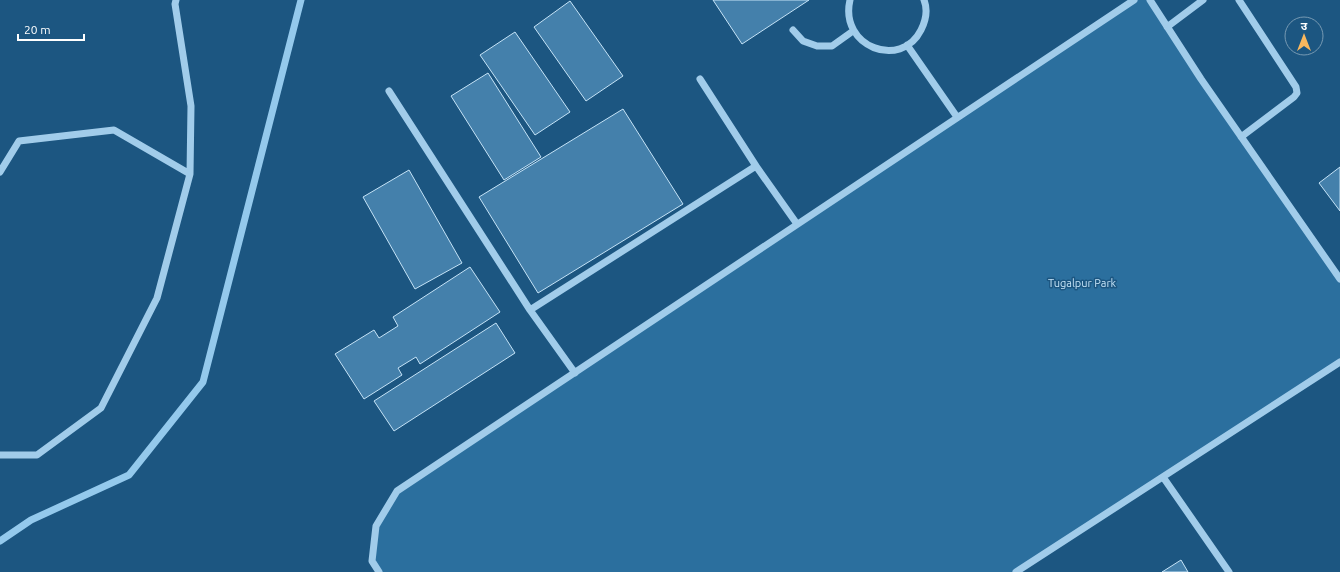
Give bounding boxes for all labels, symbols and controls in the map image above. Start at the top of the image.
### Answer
scale bar [18,16,84,42]
north arrow [1284,16,1324,56]
text: उ [1301,20,1308,32]
text: 20 m [24,23,51,36]
park label: Tugalpur Park [1048,277,1117,289]

